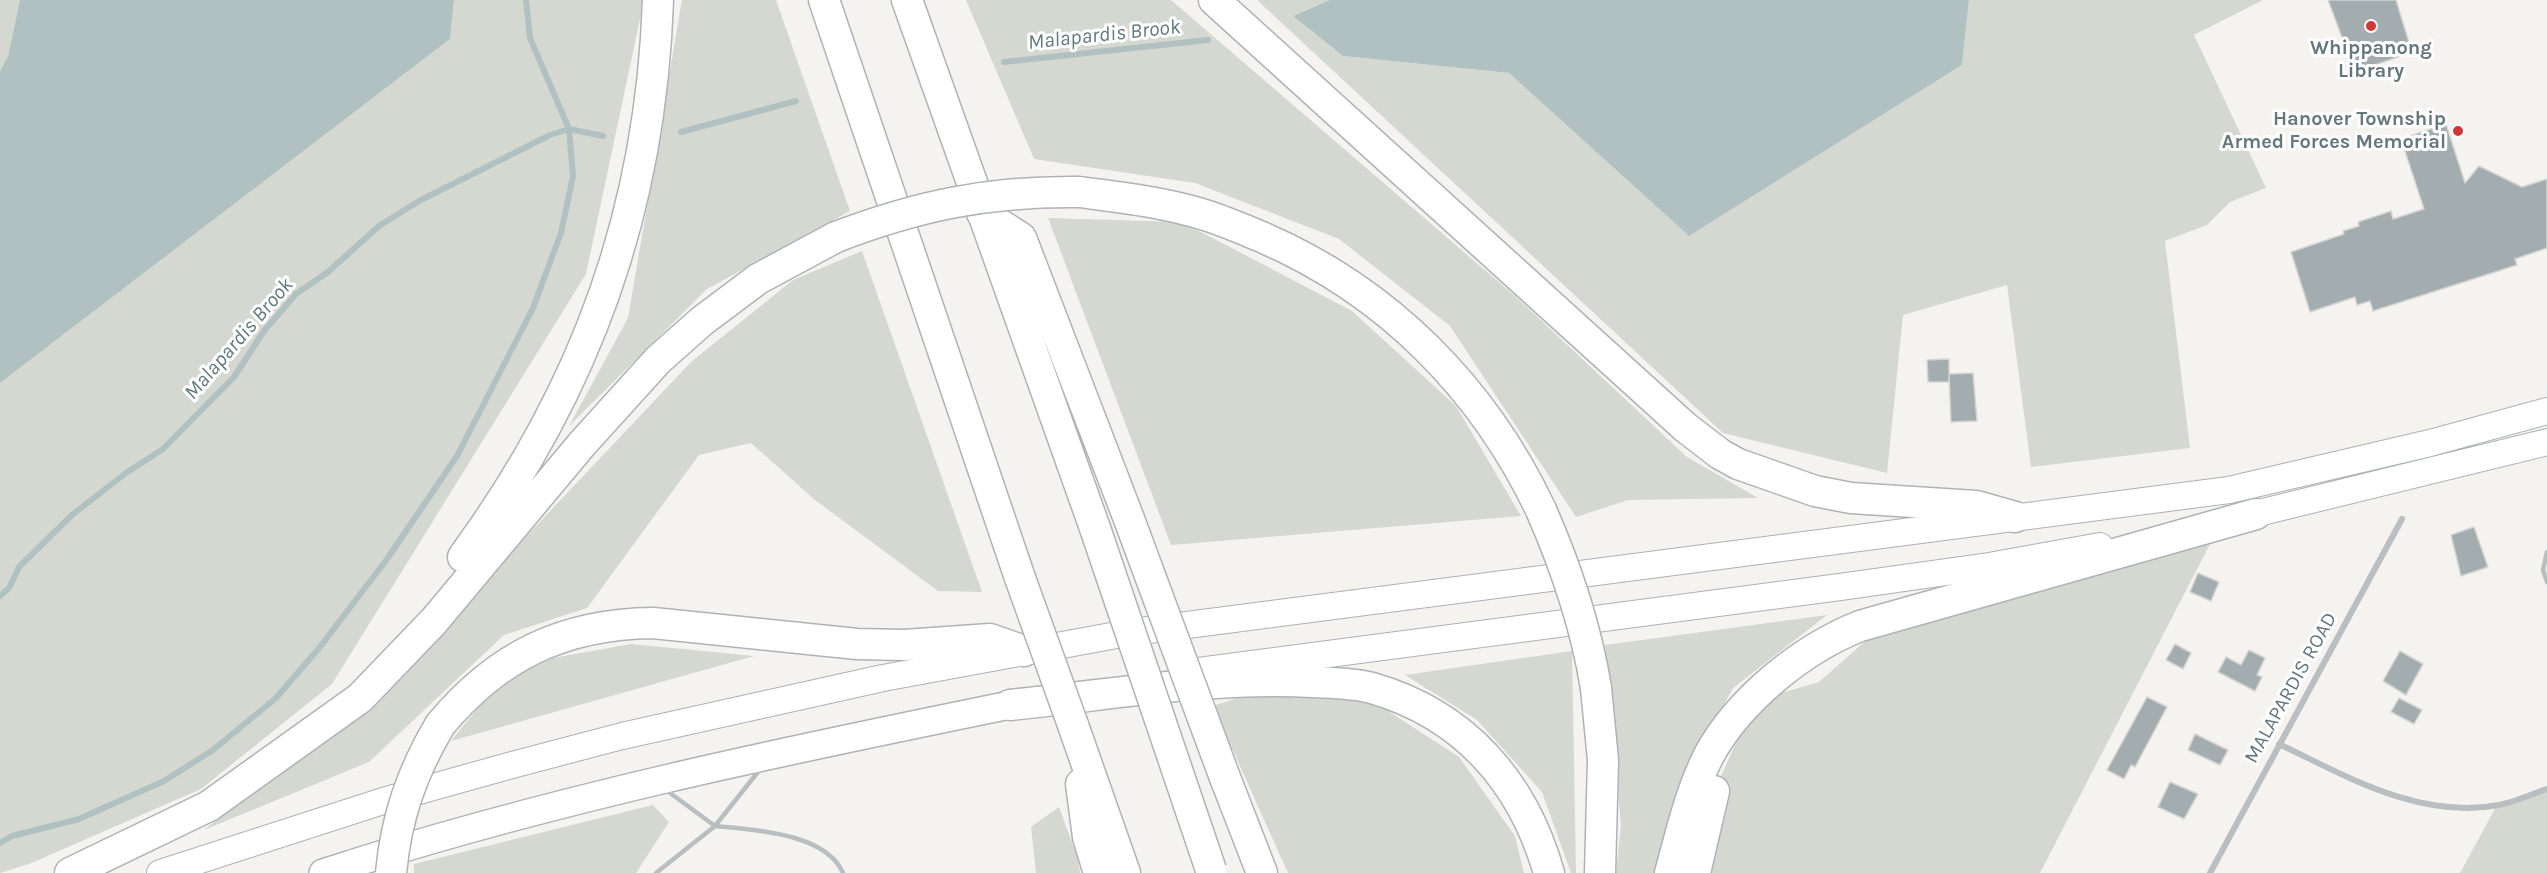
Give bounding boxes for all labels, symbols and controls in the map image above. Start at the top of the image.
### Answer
water label: Malapardis Brook [1027,14,1181,56]
marker: Whippanong Library [2364,19,2378,33]
place label: Whippanong Library [2310,36,2432,83]
place label: Hanover Township Armed Forces Memorial [2222,107,2446,154]
marker: Hanover Township Armed Forces Memorial [2451,124,2465,138]
water label: Malapardis Brook [179,273,299,405]
street label: MALAPARDIS ROAD [2240,608,2342,768]

